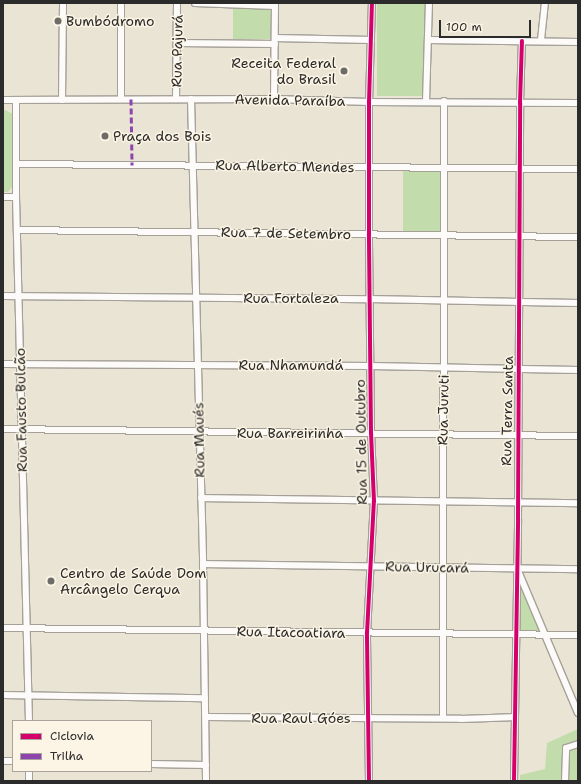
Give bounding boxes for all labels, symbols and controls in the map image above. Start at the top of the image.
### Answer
scale bar [441,12,533,38]
place label: Bumbódromo [66,13,155,29]
street label: Rua Pajurá [168,14,186,88]
marker: Bumbódromo [53,16,63,26]
text: 100 m [446,19,482,35]
place label: Receita Federal do Brasil [231,55,336,88]
marker: Receita Federal do Brasil [339,66,349,76]
street label: Avenida Paraíba [234,91,346,109]
place label: Praça dos Bois [113,128,211,144]
marker: Praça dos Bois [100,131,110,141]
street label: Rua Alberto Mendes [215,156,355,176]
street label: Rua 7 de Setembro [221,223,351,243]
street label: Rua Fortaleza [243,290,339,306]
street label: Rua Fausto Bulcão [12,348,30,472]
street label: Rua Terra Santa [498,356,516,466]
street label: Rua Nhamundá [239,357,343,373]
street label: Rua Juruti [434,374,452,446]
street label: Rua 15 de Outubro [352,379,370,505]
street label: Rua Maués [190,402,208,478]
street label: Rua Barreirinha [237,425,343,441]
street label: Rua Urucará [385,558,469,576]
place label: Centro de Saúde Dom Arcângelo Cerqua [60,565,206,598]
marker: Centro de Saúde Dom Arcângelo Cerqua [45,575,57,587]
street label: Rua Itacoatiara [236,623,346,641]
street label: Rua Raul Góes [251,710,351,726]
legend [12,720,152,772]
text: Ciclovia [50,728,94,744]
text: Trilha [50,748,83,764]

